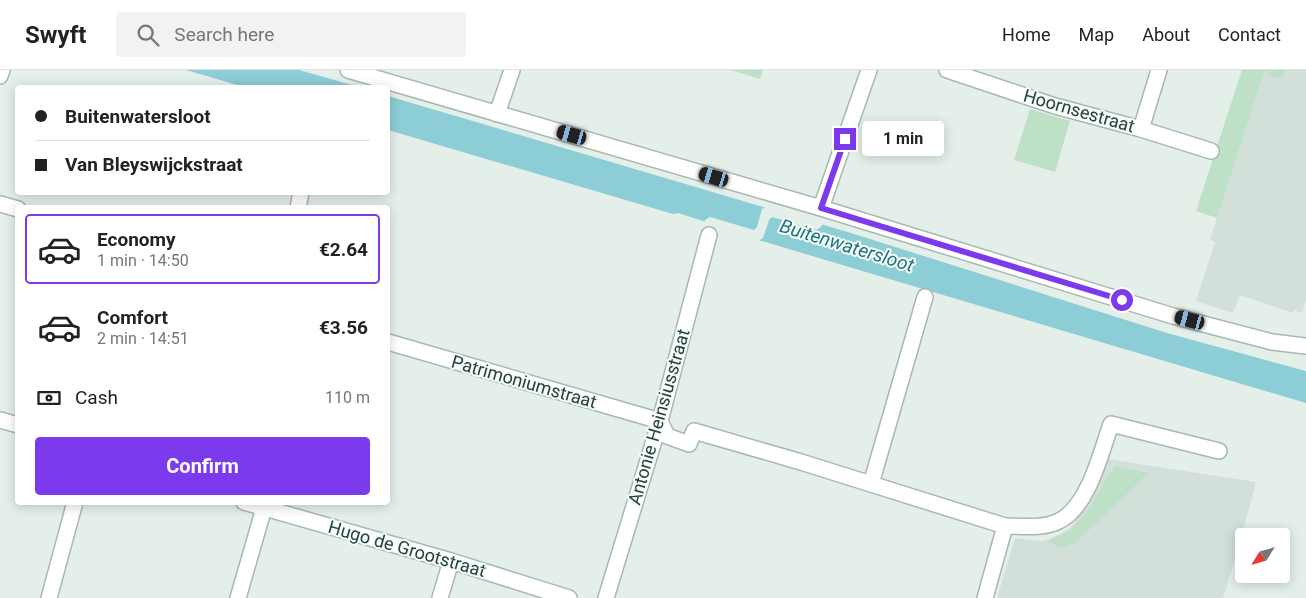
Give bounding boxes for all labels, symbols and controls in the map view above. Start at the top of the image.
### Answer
search box [116,12,466,57]
text: Swyft [25,21,86,49]
icon: search [134,21,162,49]
text: Search here [174,23,274,46]
text: Home [1002,24,1051,45]
text: Map [1079,24,1114,45]
text: About [1142,24,1190,45]
text: Contact [1218,24,1281,45]
street label: Hoornsestraat [1021,85,1137,136]
text: Buitenwatersloot [65,105,211,128]
callout: 1 min [862,122,945,156]
car [555,124,588,146]
route end [834,128,856,150]
text: 1 min [883,129,923,148]
text: Van Bleyswijckstraat [65,153,243,176]
car [697,165,730,189]
water label: Buitenwatersloot [777,214,918,277]
icon: car [37,227,82,272]
text: Economy [97,228,176,251]
text: €2.64 [319,238,368,261]
text: 1 min · 14:50 [97,251,189,270]
route start [1111,289,1133,311]
icon: car [37,305,82,350]
text: Comfort [97,306,168,329]
car [1173,309,1206,331]
text: €3.56 [319,316,368,339]
street label: Antonie Heinsiusstraat [623,326,694,507]
text: 2 min · 14:51 [97,329,189,348]
street label: Patrimoniumstraat [449,351,599,412]
icon: cash [35,384,63,412]
text: Cash [75,386,118,409]
text: 110 m [325,388,370,407]
button: Confirm [35,437,370,495]
street label: Hugo de Grootstraat [326,516,488,581]
north arrow [1235,528,1290,582]
map controls [1235,528,1290,583]

